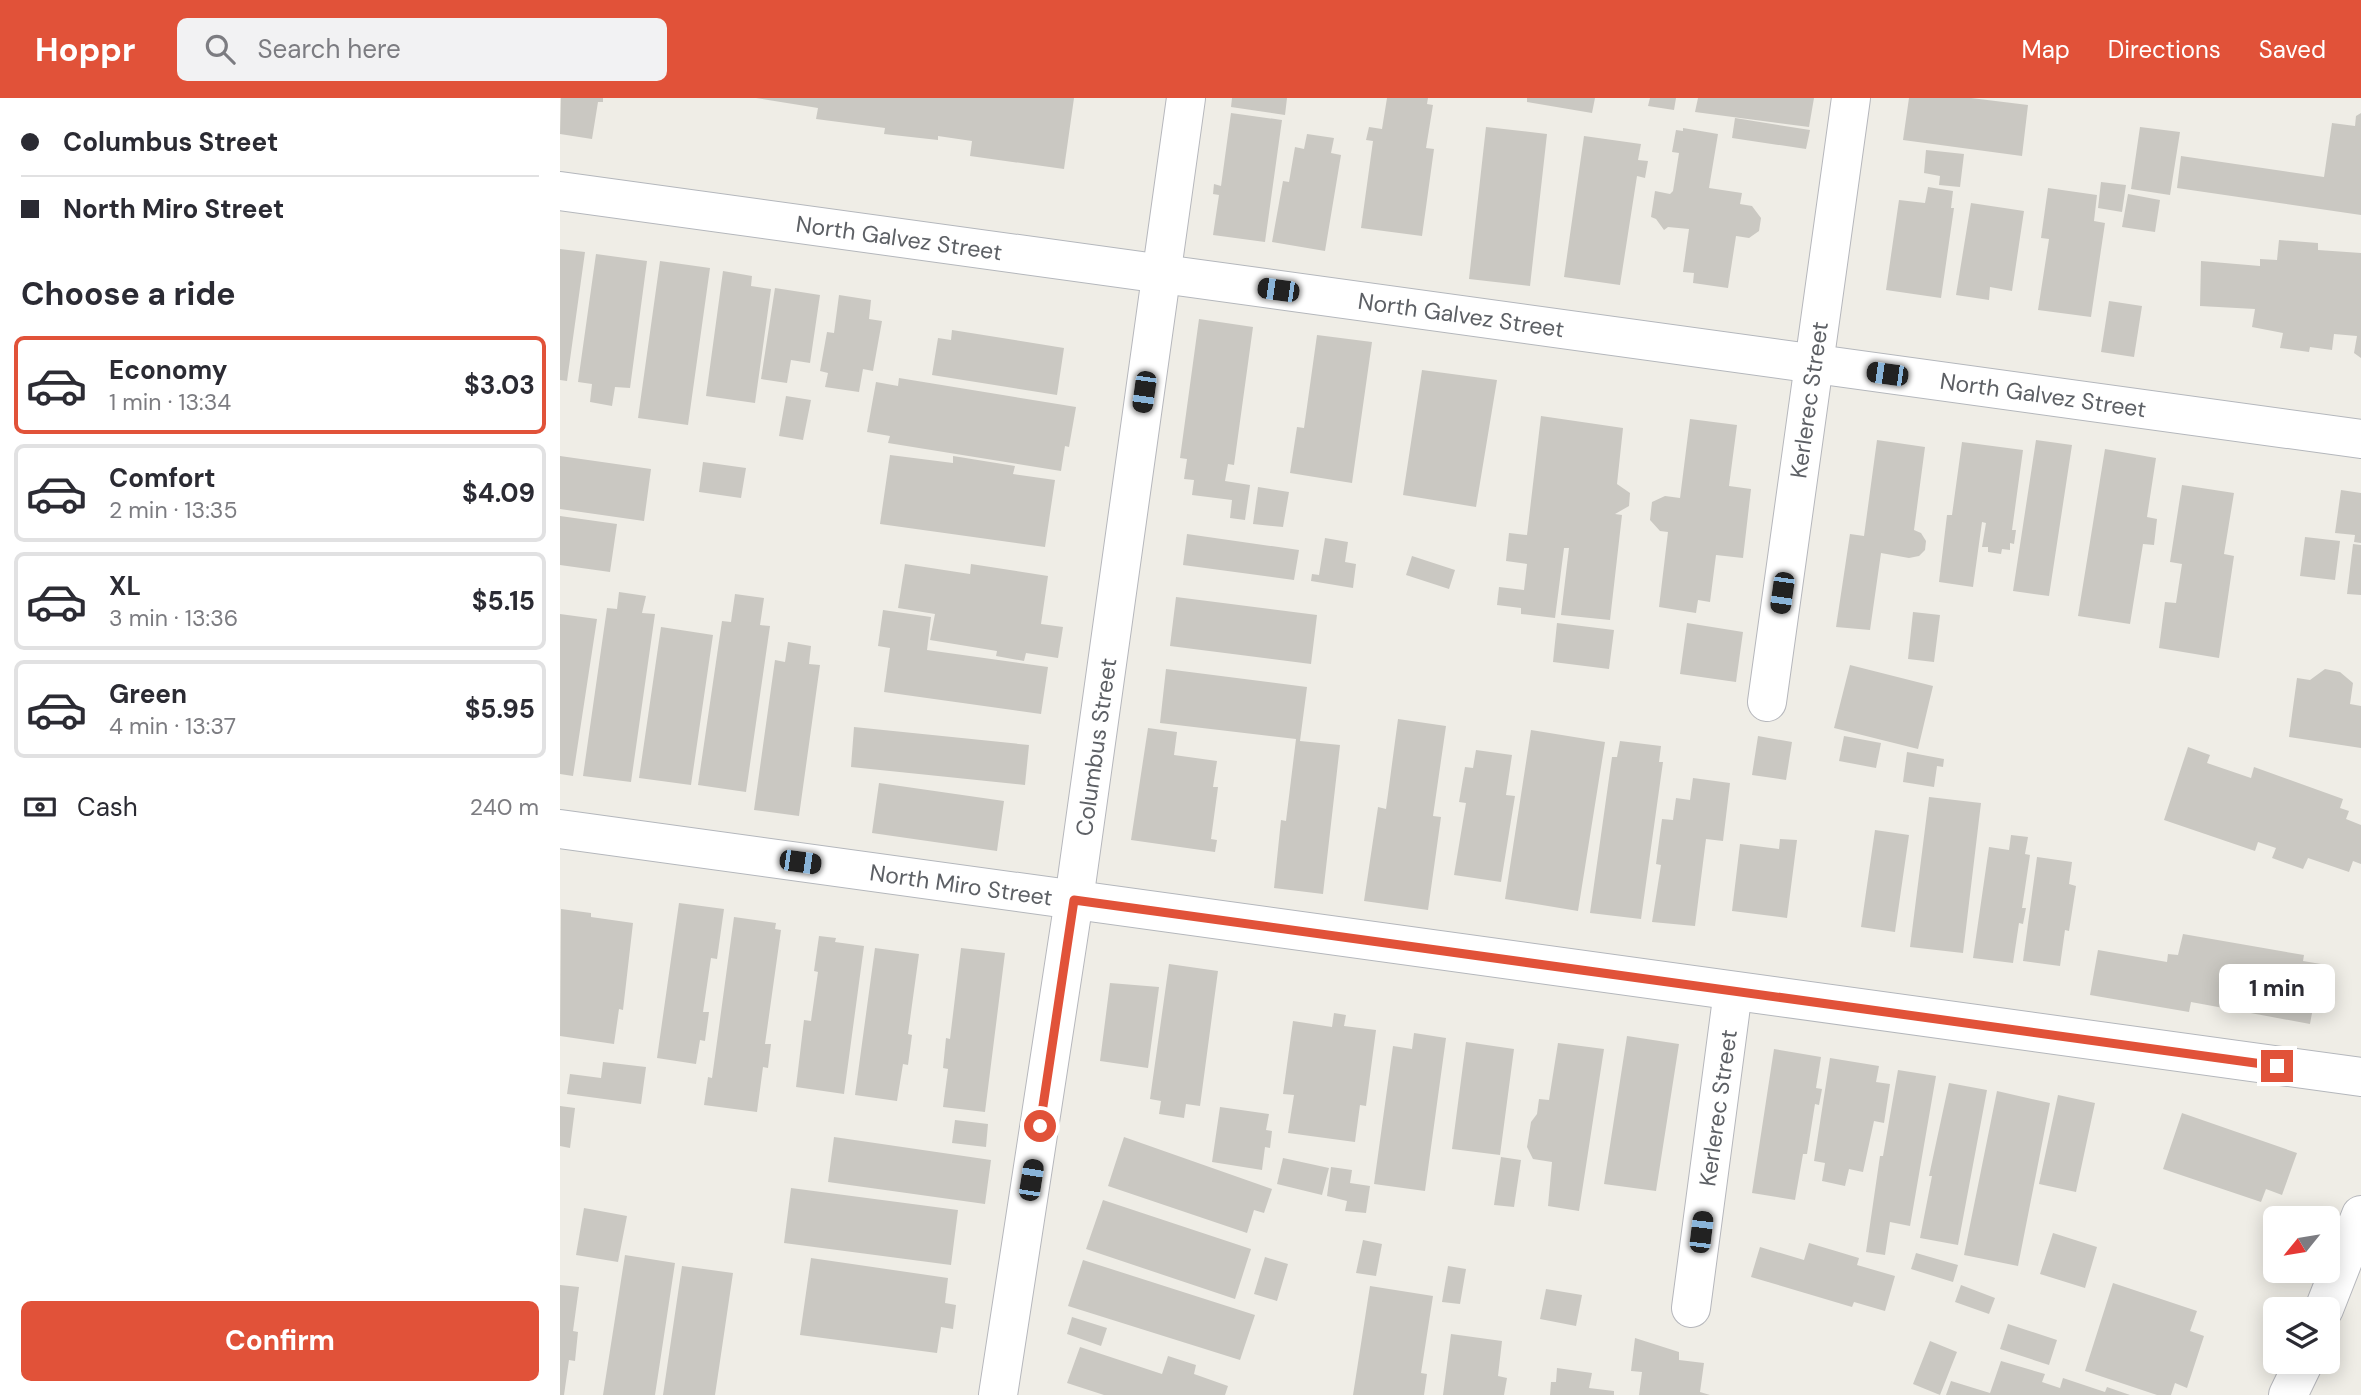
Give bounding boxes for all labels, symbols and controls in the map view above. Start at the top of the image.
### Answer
search box [177,18,667,81]
text: Hoppr [35,28,135,71]
icon: search [201,30,239,68]
text: Search here [257,32,401,66]
text: Map [2022,34,2070,65]
text: Directions [2108,34,2221,65]
text: Saved [2259,34,2326,65]
text: Columbus Street [63,125,278,159]
text: North Miro Street [63,192,284,226]
street label: North Galvez Street [794,209,1004,267]
text: Choose a ride [21,273,236,315]
car [1256,277,1301,303]
street label: North Galvez Street [1356,286,1566,344]
street label: Kerlerec Street [1783,320,1835,480]
text: Economy [109,353,227,387]
icon: car [25,354,88,417]
car [1865,361,1910,387]
street label: North Galvez Street [1938,366,2148,424]
text: $3.03 [464,368,535,402]
car [1131,370,1158,414]
text: 1 min · 13:34 [109,387,231,417]
text: Comfort [109,461,215,495]
icon: car [25,462,88,525]
text: $4.09 [462,476,535,510]
text: 2 min · 13:35 [109,495,237,525]
text: XL [109,569,141,603]
icon: car [25,570,88,633]
car [1769,571,1796,615]
text: $5.15 [472,584,535,618]
text: 3 min · 13:36 [109,603,238,633]
street label: Columbus Street [1069,656,1123,838]
text: Green [109,677,187,711]
icon: car [25,678,88,741]
text: $5.95 [465,692,535,726]
text: 4 min · 13:37 [109,711,236,741]
icon: cash [21,788,59,826]
text: Cash [77,790,138,824]
text: 240 m [470,792,539,822]
car [778,849,823,875]
street label: North Miro Street [868,857,1054,913]
callout: 1 min [2219,964,2335,1014]
text: 1 min [2249,973,2305,1003]
street label: Kerlerec Street [1692,1028,1744,1188]
route end [2261,1050,2293,1082]
route start [1024,1110,1056,1142]
car [1018,1158,1045,1202]
north arrow [2263,1206,2340,1283]
map controls [2263,1206,2340,1374]
car [1689,1210,1714,1254]
button: layers [2263,1297,2340,1374]
button: Confirm [21,1301,539,1381]

